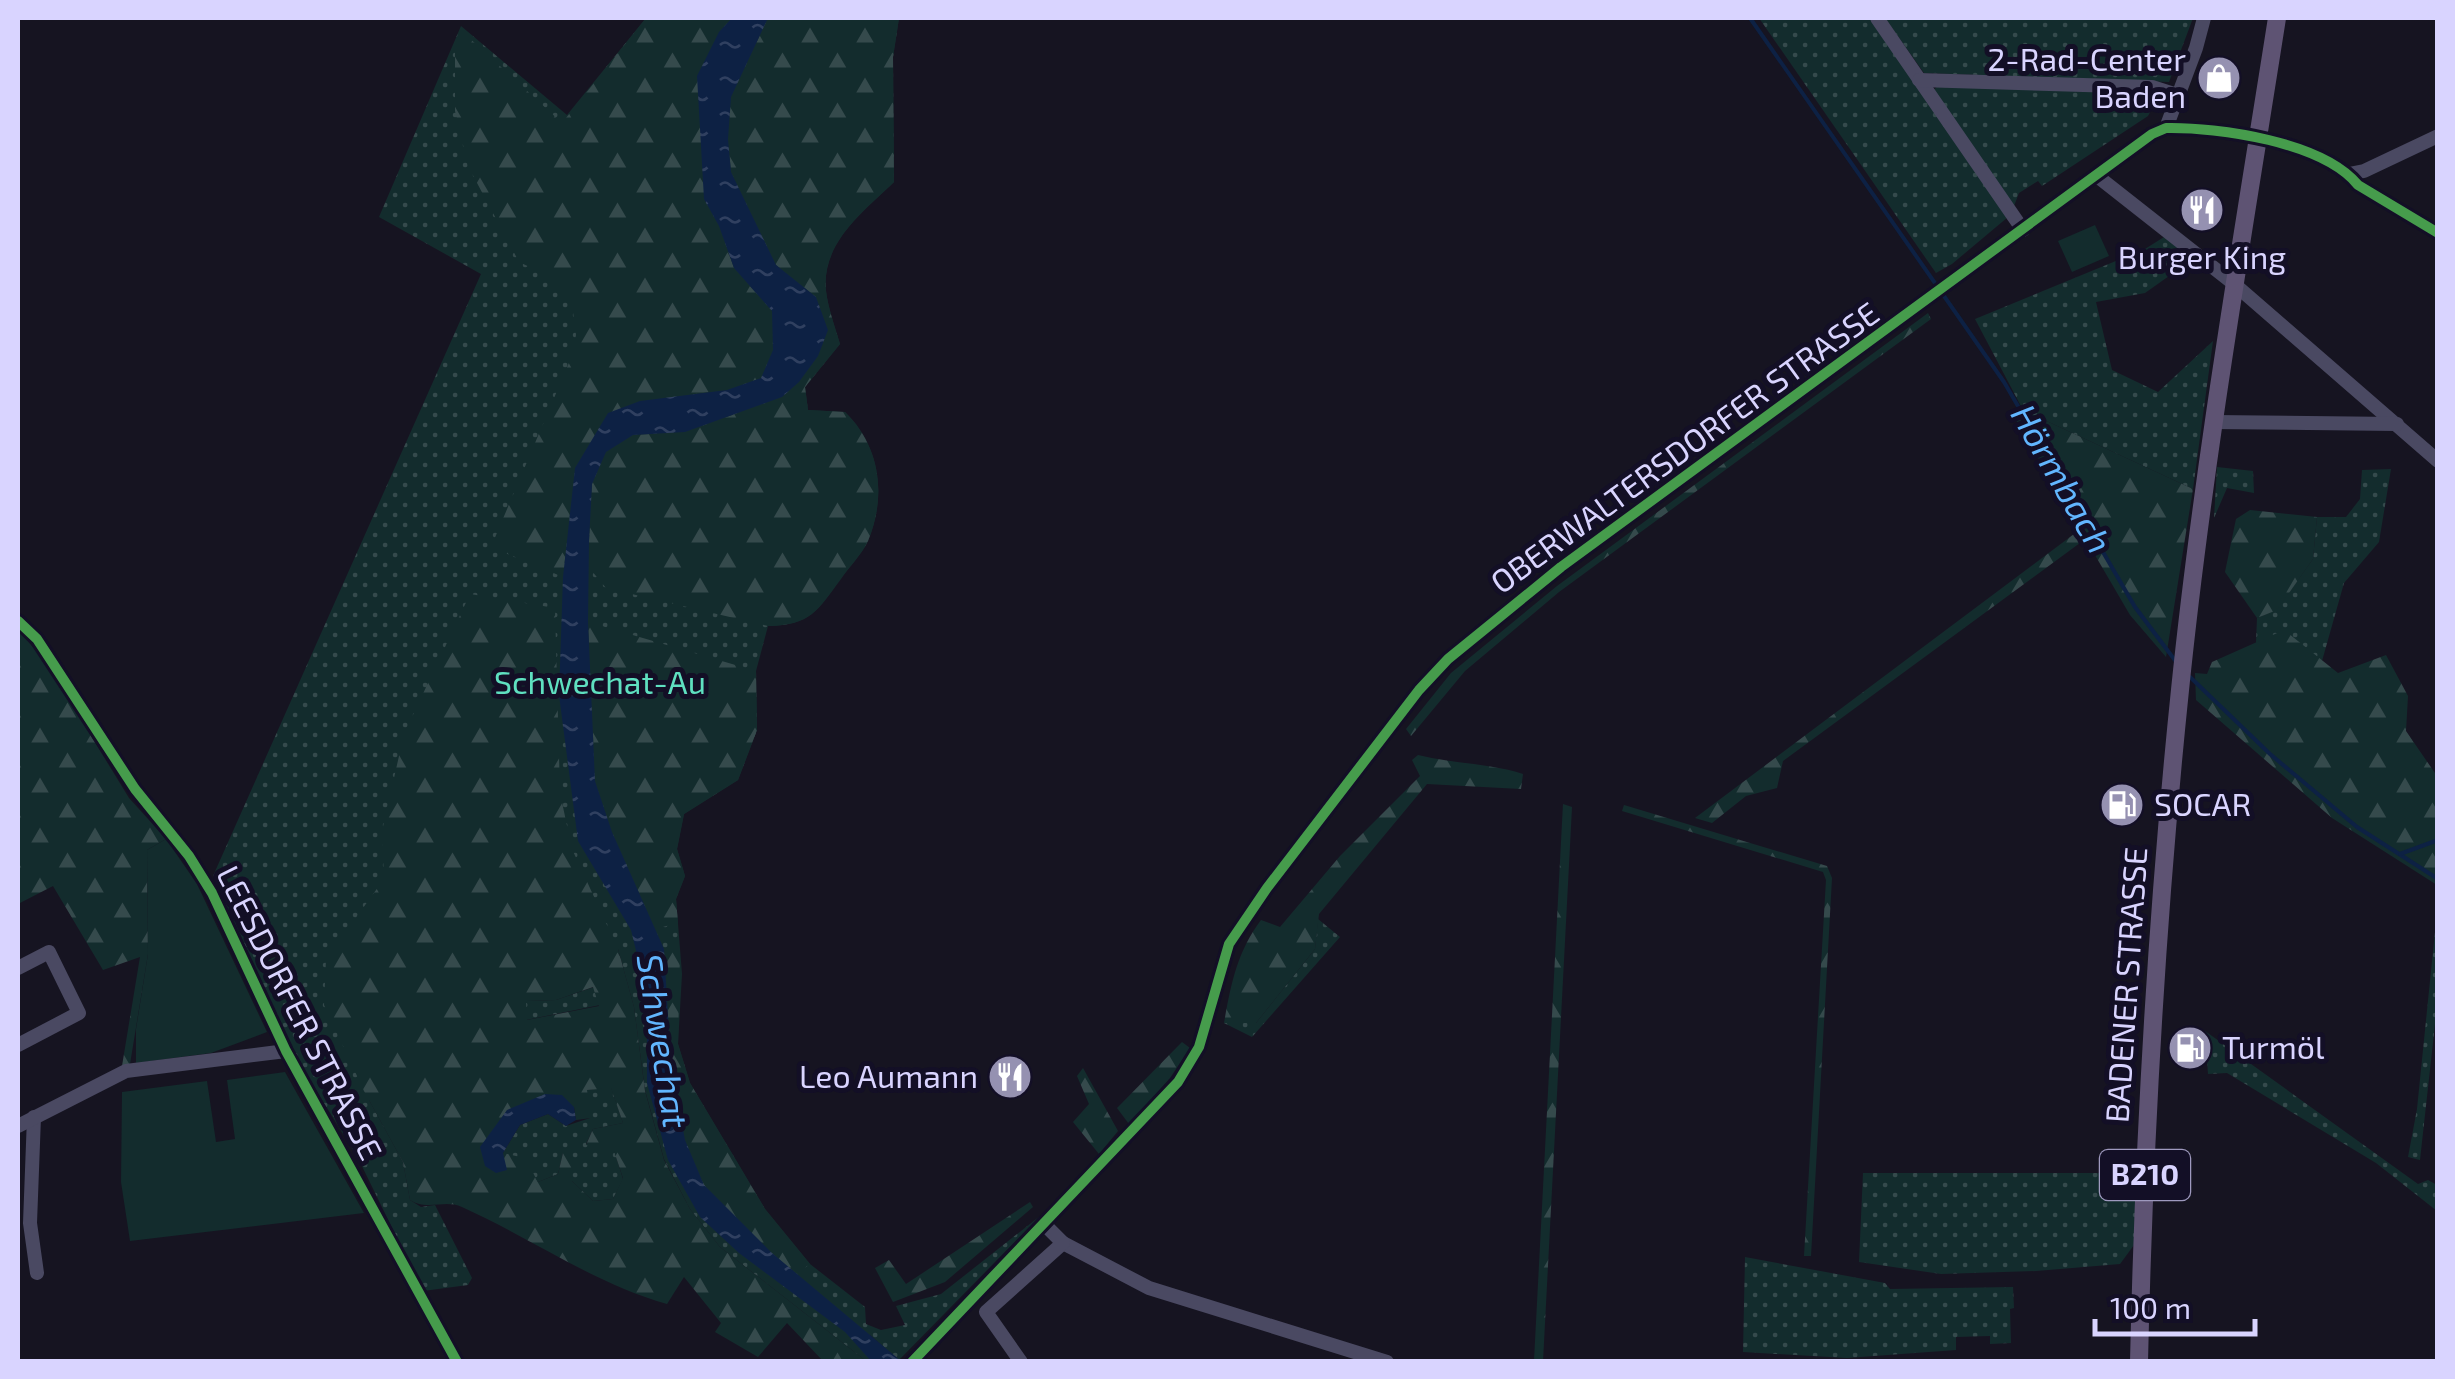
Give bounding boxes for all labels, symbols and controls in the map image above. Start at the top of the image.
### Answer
place label: 2-Rad-Center Baden [1987,39,2186,114]
shop icon: 2-Rad-Center Baden [2196,55,2242,101]
restaurant icon: Burger King [2179,187,2225,233]
place label: Burger King [2118,237,2286,275]
street label: OBERWALTERSDORFER STRASSE [1482,293,1885,600]
water label: Hörmbach [2003,396,2122,560]
park label: Schwechat-Au [494,662,706,700]
fuel station icon: SOCAR [2099,782,2145,828]
place label: SOCAR [2154,784,2251,822]
street label: BADENER STRASSE [2096,846,2154,1124]
street label: LEESDORFER STRASSE [210,859,391,1165]
water label: Schwechat [629,951,699,1132]
fuel station icon: Turmöl [2167,1025,2213,1071]
place label: Turmöl [2222,1027,2325,1065]
restaurant icon: Leo Aumann [987,1054,1033,1100]
place label: Leo Aumann [799,1056,978,1094]
road number: B210 [2100,1150,2190,1200]
scale bar [2095,1274,2255,1336]
text: 100 m [2110,1289,2191,1325]

